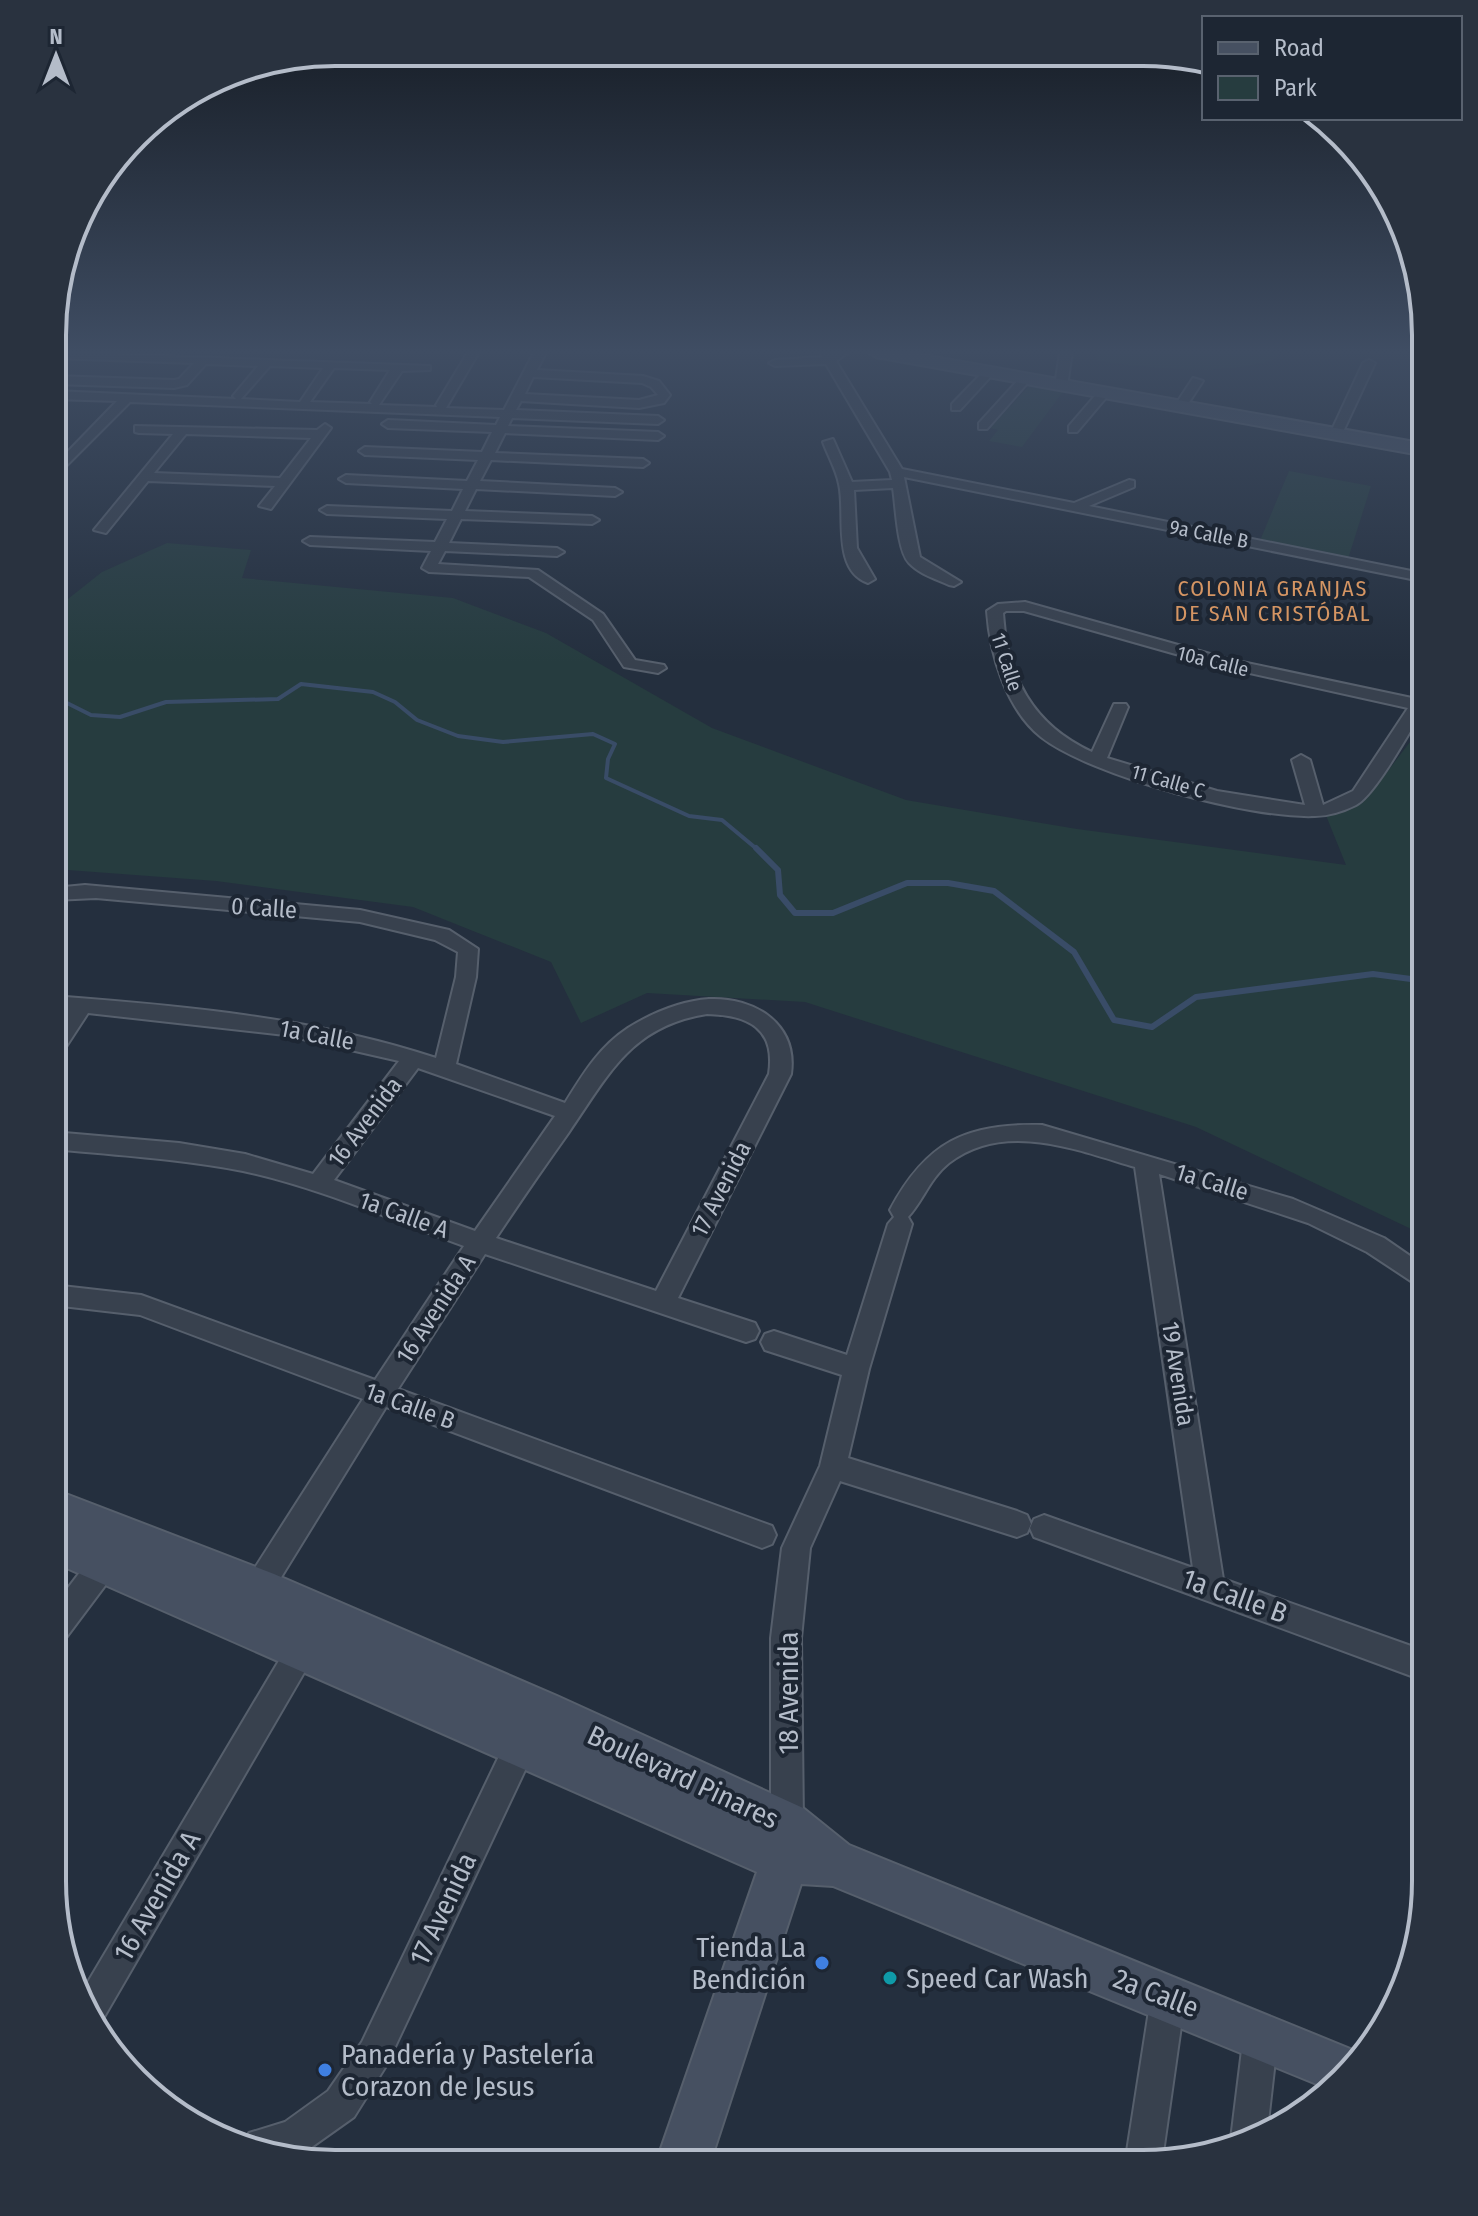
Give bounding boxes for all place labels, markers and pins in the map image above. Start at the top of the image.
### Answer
place label: Tienda La Bendición [692,1931,806,1996]
marker: Tienda La Bendición [813,1954,831,1972]
place label: Speed Car Wash [906,1962,1088,1995]
marker: Speed Car Wash [881,1969,899,1987]
place label: Panadería y Pastelería Corazon de Jesus [341,2038,594,2103]
marker: Panadería y Pastelería Corazon de Jesus [316,2061,334,2079]

